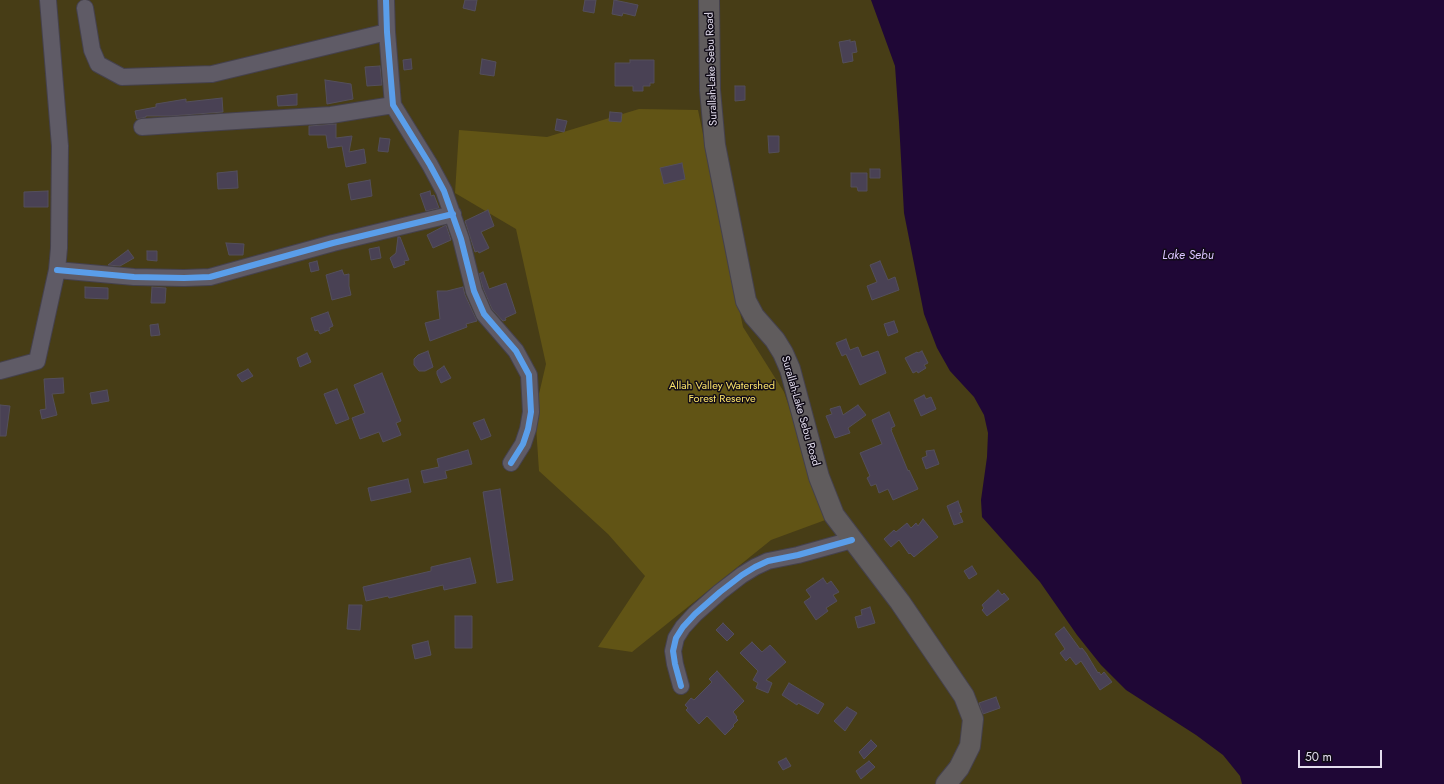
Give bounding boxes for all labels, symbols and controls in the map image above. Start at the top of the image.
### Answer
street label: Surallah-Lake Sebu Road [703,12,721,126]
water label: Lake Sebu [1162,249,1214,263]
street label: Surallah-Lake Sebu Road [778,354,822,468]
park label: Allah Valley Watershed Forest Reserve [669,379,775,405]
scale bar [1300,742,1384,768]
text: 50 m [1305,748,1332,766]

